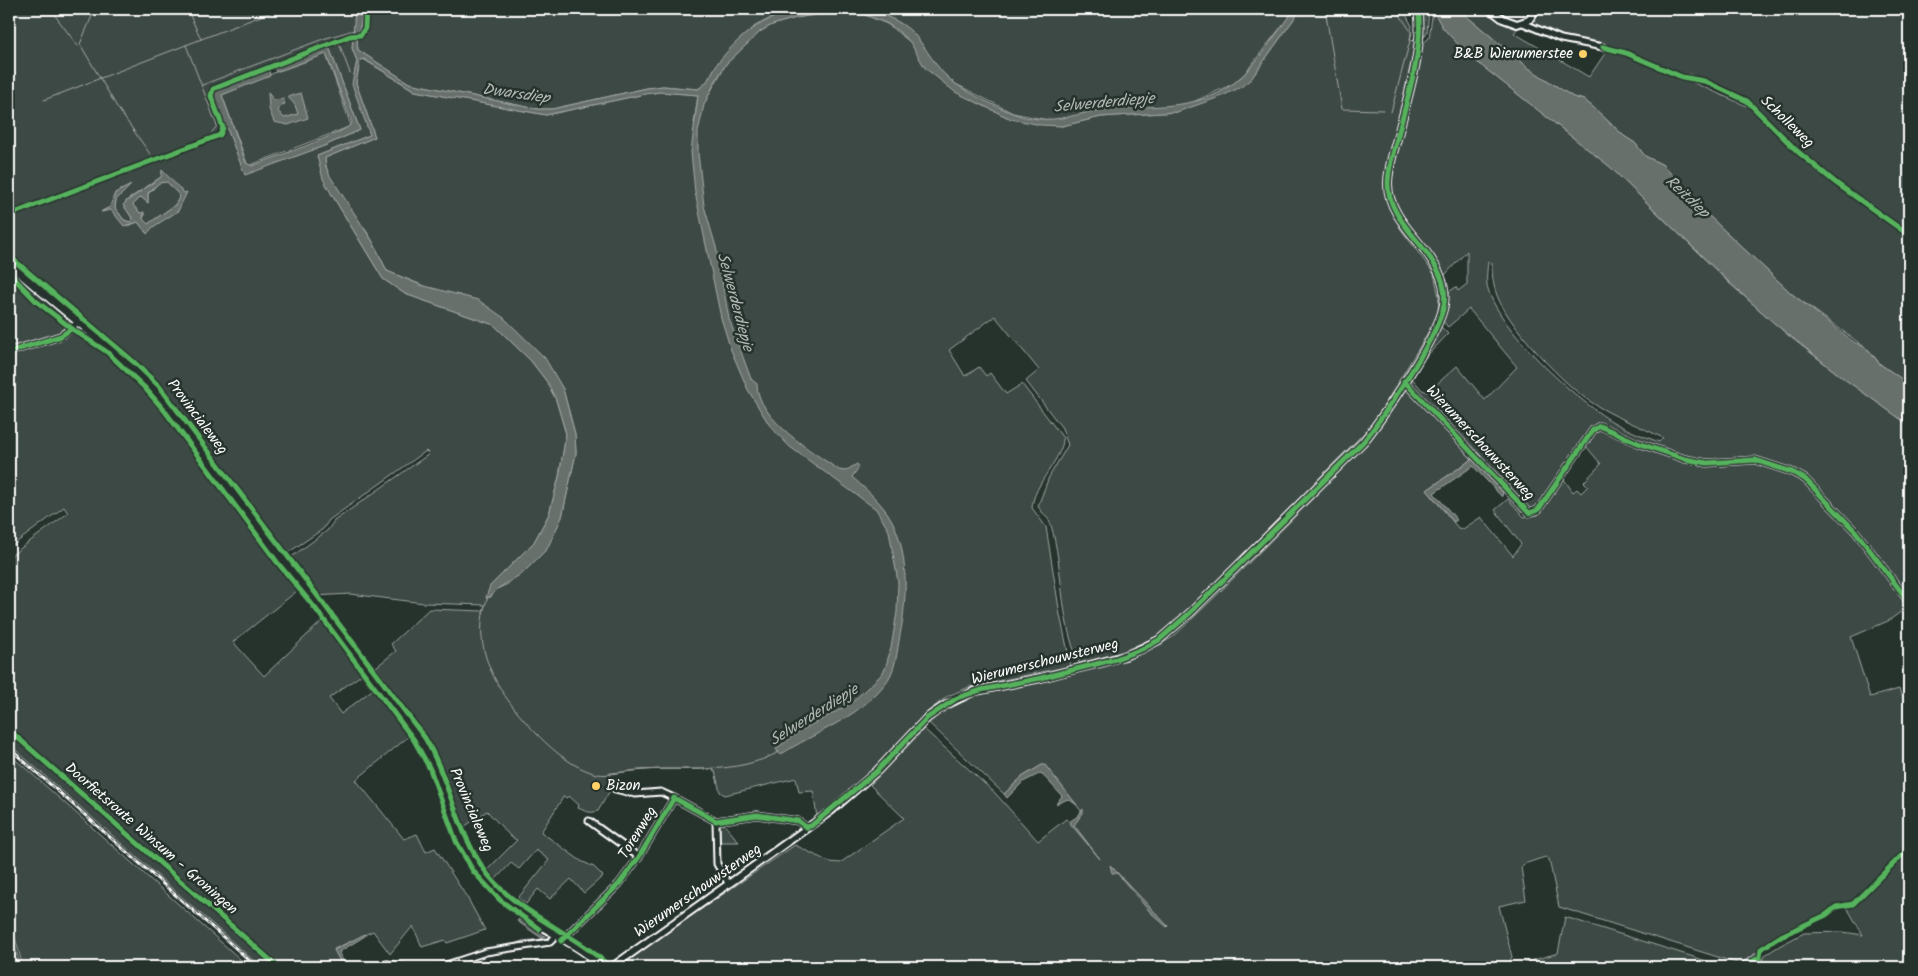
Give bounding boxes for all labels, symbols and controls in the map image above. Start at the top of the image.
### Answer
place label: B&B Wierumerstee [1454,42,1573,66]
marker: B&B Wierumerstee [1577,48,1589,60]
water label: Dwarsdiep [481,77,553,111]
water label: Selwerderdiepje [1052,86,1157,120]
street label: Scholleweg [1754,90,1820,154]
water label: Reitdiep [1659,170,1717,226]
water label: Selwerderdiepje [710,250,761,356]
street label: Provincialeweg [160,374,234,460]
street label: Wierumerschouwsterweg [1420,380,1540,506]
street label: Wierumerschouwsterweg [969,632,1121,692]
water label: Selwerderdiepje [764,677,865,752]
street label: Doorfietsroute Winsum - Groningen [59,757,243,921]
street label: Provincialeweg [442,764,500,856]
place label: Bizon [606,774,641,798]
marker: Bizon [590,780,602,792]
street label: Torenweg [612,802,664,864]
street label: Wierumerschouwsterweg [629,838,767,944]

